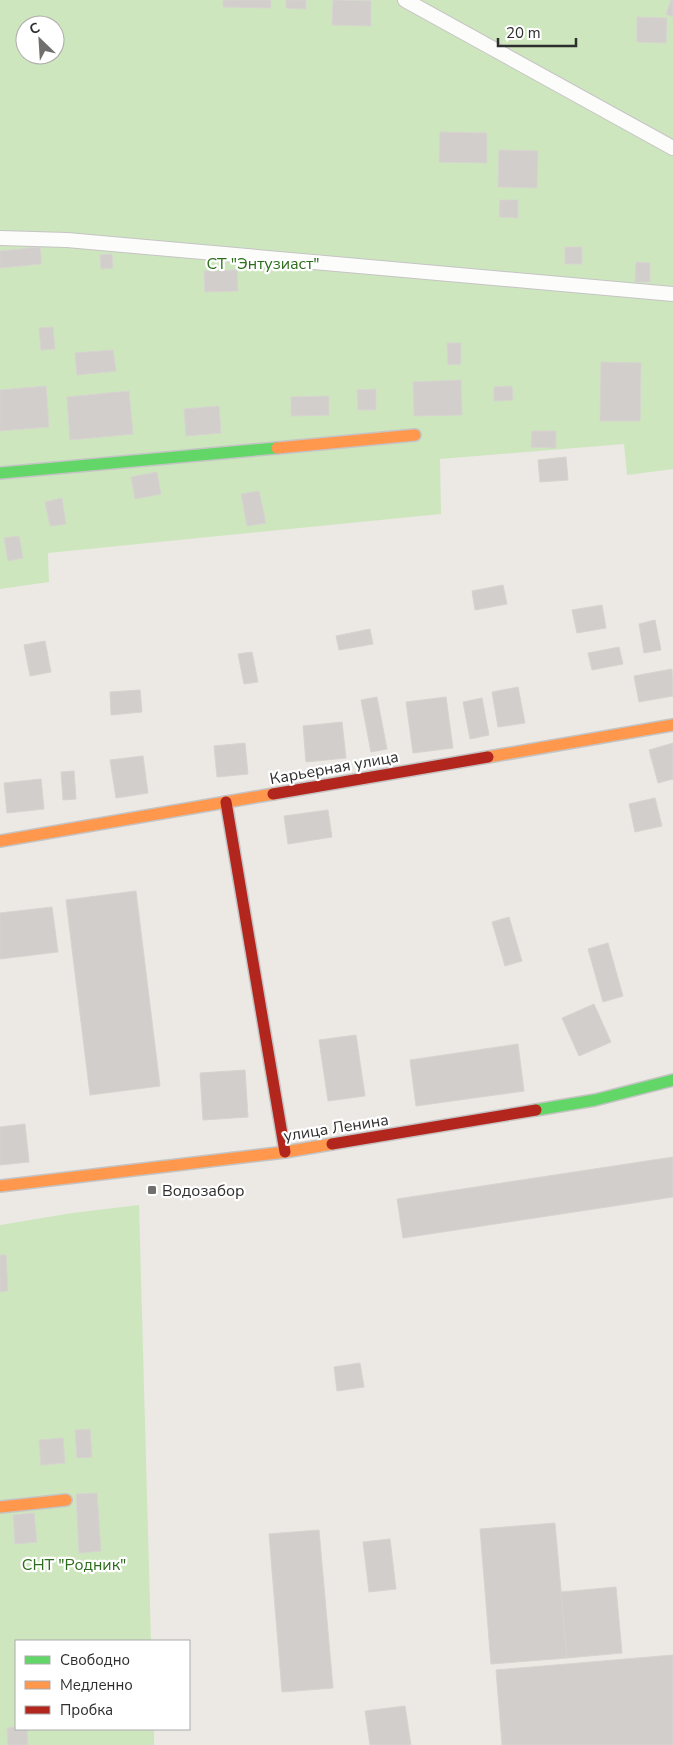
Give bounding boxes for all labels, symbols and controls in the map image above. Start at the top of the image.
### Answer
north arrow [15,15,65,65]
scale bar [498,15,576,47]
text: С [26,18,43,39]
text: 20 m [506,23,541,43]
park label: СТ "Энтузиаст" [206,253,320,275]
street label: Карьерная улица [268,746,400,790]
street label: улица Ленина [282,1109,390,1147]
place label: Водозабор [162,1180,245,1202]
marker: Водозабор [146,1184,158,1196]
park label: СНТ "Родник" [22,1554,126,1576]
legend [15,1640,190,1730]
text: Свободно [60,1650,130,1670]
text: Медленно [60,1675,133,1695]
text: Пробка [60,1700,113,1720]

